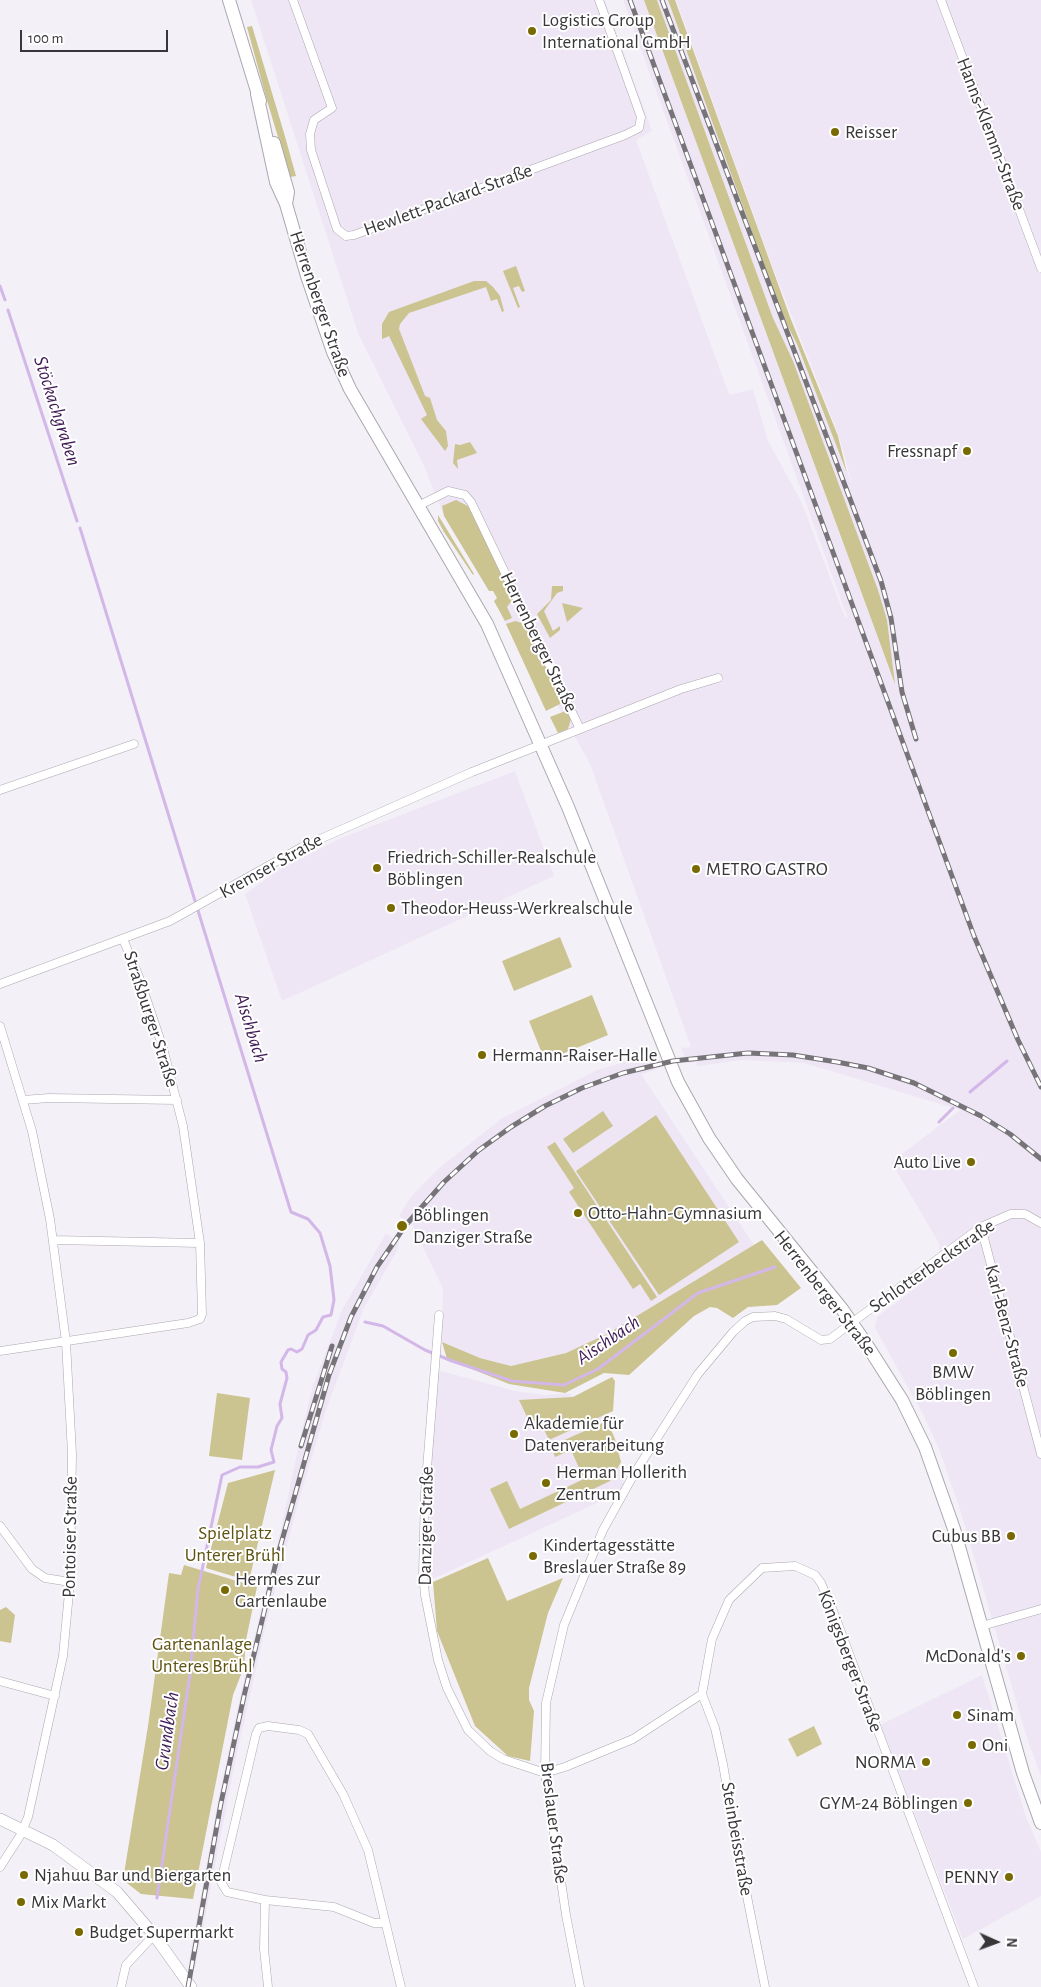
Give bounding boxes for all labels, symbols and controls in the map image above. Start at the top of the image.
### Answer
place label: Logistics Group International GmbH [542,9,691,53]
scale bar [22,20,170,52]
marker: Logistics Group International GmbH [526,25,538,37]
text: 100 m [28,31,63,46]
street label: Hanns-Klemm-Straße [951,54,1031,214]
place label: Reisser [845,121,897,143]
marker: Reisser [829,126,841,138]
street label: Hewlett-Packard-Straße [361,159,535,241]
street label: Herrenberger Straße [284,228,356,380]
water label: Stöckachgraben [28,353,86,469]
place label: Fressnapf [887,440,957,462]
marker: Fressnapf [961,445,973,457]
street label: Herrenberger Straße [495,568,583,716]
street label: Kremser Straße [215,828,327,904]
place label: Friedrich-Schiller-Realschule Böblingen [387,846,596,890]
place label: METRO GASTRO [706,858,828,880]
marker: Friedrich-Schiller-Realschule Böblingen [371,862,383,874]
marker: METRO GASTRO [690,863,702,875]
place label: Theodor-Heuss-Werkrealschule [401,897,633,919]
marker: Theodor-Heuss-Werkrealschule [385,902,397,914]
street label: Straßburger Straße [118,948,184,1090]
water label: Aischbach [229,990,273,1066]
place label: Hermann-Raiser-Halle [492,1044,658,1066]
marker: Hermann-Raiser-Halle [476,1049,488,1061]
place label: Auto Live [893,1151,961,1173]
marker: Auto Live [965,1156,977,1168]
place label: Otto-Hahn-Gymnasium [588,1202,762,1224]
place label: Böblingen Danziger Straße [413,1204,532,1248]
marker: Otto-Hahn-Gymnasium [572,1207,584,1219]
street label: Schlotterbeckstraße [865,1214,999,1318]
marker: Böblingen Danziger Straße [395,1219,409,1233]
street label: Herrenberger Straße [769,1226,881,1360]
street label: Karl-Benz-Straße [980,1262,1034,1390]
water label: Aischbach [572,1310,644,1370]
marker: BMW Böblingen [947,1347,959,1359]
place label: BMW Böblingen [915,1361,991,1405]
place label: Akademie für Datenverarbeitung [524,1412,664,1456]
marker: Akademie für Datenverarbeitung [508,1428,520,1440]
place label: Herman Hollerith Zentrum [556,1461,687,1505]
street label: Danziger Straße [414,1466,438,1586]
street label: Pontoiser Straße [58,1476,82,1598]
marker: Herman Hollerith Zentrum [540,1477,552,1489]
park label: Spielplatz Unterer Brühl [185,1522,285,1566]
place label: Cubus BB [932,1525,1001,1547]
marker: Cubus BB [1005,1530,1017,1542]
place label: Kindertagesstätte Breslauer Straße 89 [543,1534,686,1578]
marker: Kindertagesstätte Breslauer Straße 89 [527,1550,539,1562]
place label: Hermes zur Gartenlaube [235,1568,327,1612]
marker: Hermes zur Gartenlaube [219,1584,231,1596]
street label: Königsberger Straße [812,1587,888,1735]
park label: Gartenanlage Unteres Brühl [151,1633,253,1677]
place label: McDonald's [925,1645,1011,1667]
marker: McDonald's [1015,1650,1027,1662]
water label: Grundbach [150,1690,184,1772]
place label: Sinam [967,1704,1014,1726]
marker: Sinam [951,1709,963,1721]
place label: Oni [982,1734,1008,1756]
marker: Oni [966,1739,978,1751]
place label: NORMA [855,1751,916,1773]
marker: NORMA [920,1756,932,1768]
street label: Breslauer Straße [535,1761,573,1885]
street label: Steinbeisstraße [716,1780,758,1898]
place label: GYM-24 Böblingen [819,1792,958,1814]
marker: GYM-24 Böblingen [962,1797,974,1809]
place label: Njahuu Bar und Biergarten [34,1864,231,1886]
place label: PENNY [944,1866,999,1888]
marker: Njahuu Bar und Biergarten [18,1869,30,1881]
marker: PENNY [1003,1871,1015,1883]
place label: Mix Markt [31,1891,106,1913]
marker: Mix Markt [15,1896,27,1908]
north arrow [971,1917,1021,1967]
place label: Budget Supermarkt [89,1921,234,1943]
marker: Budget Supermarkt [73,1926,85,1938]
text: N [1004,1937,1018,1948]

